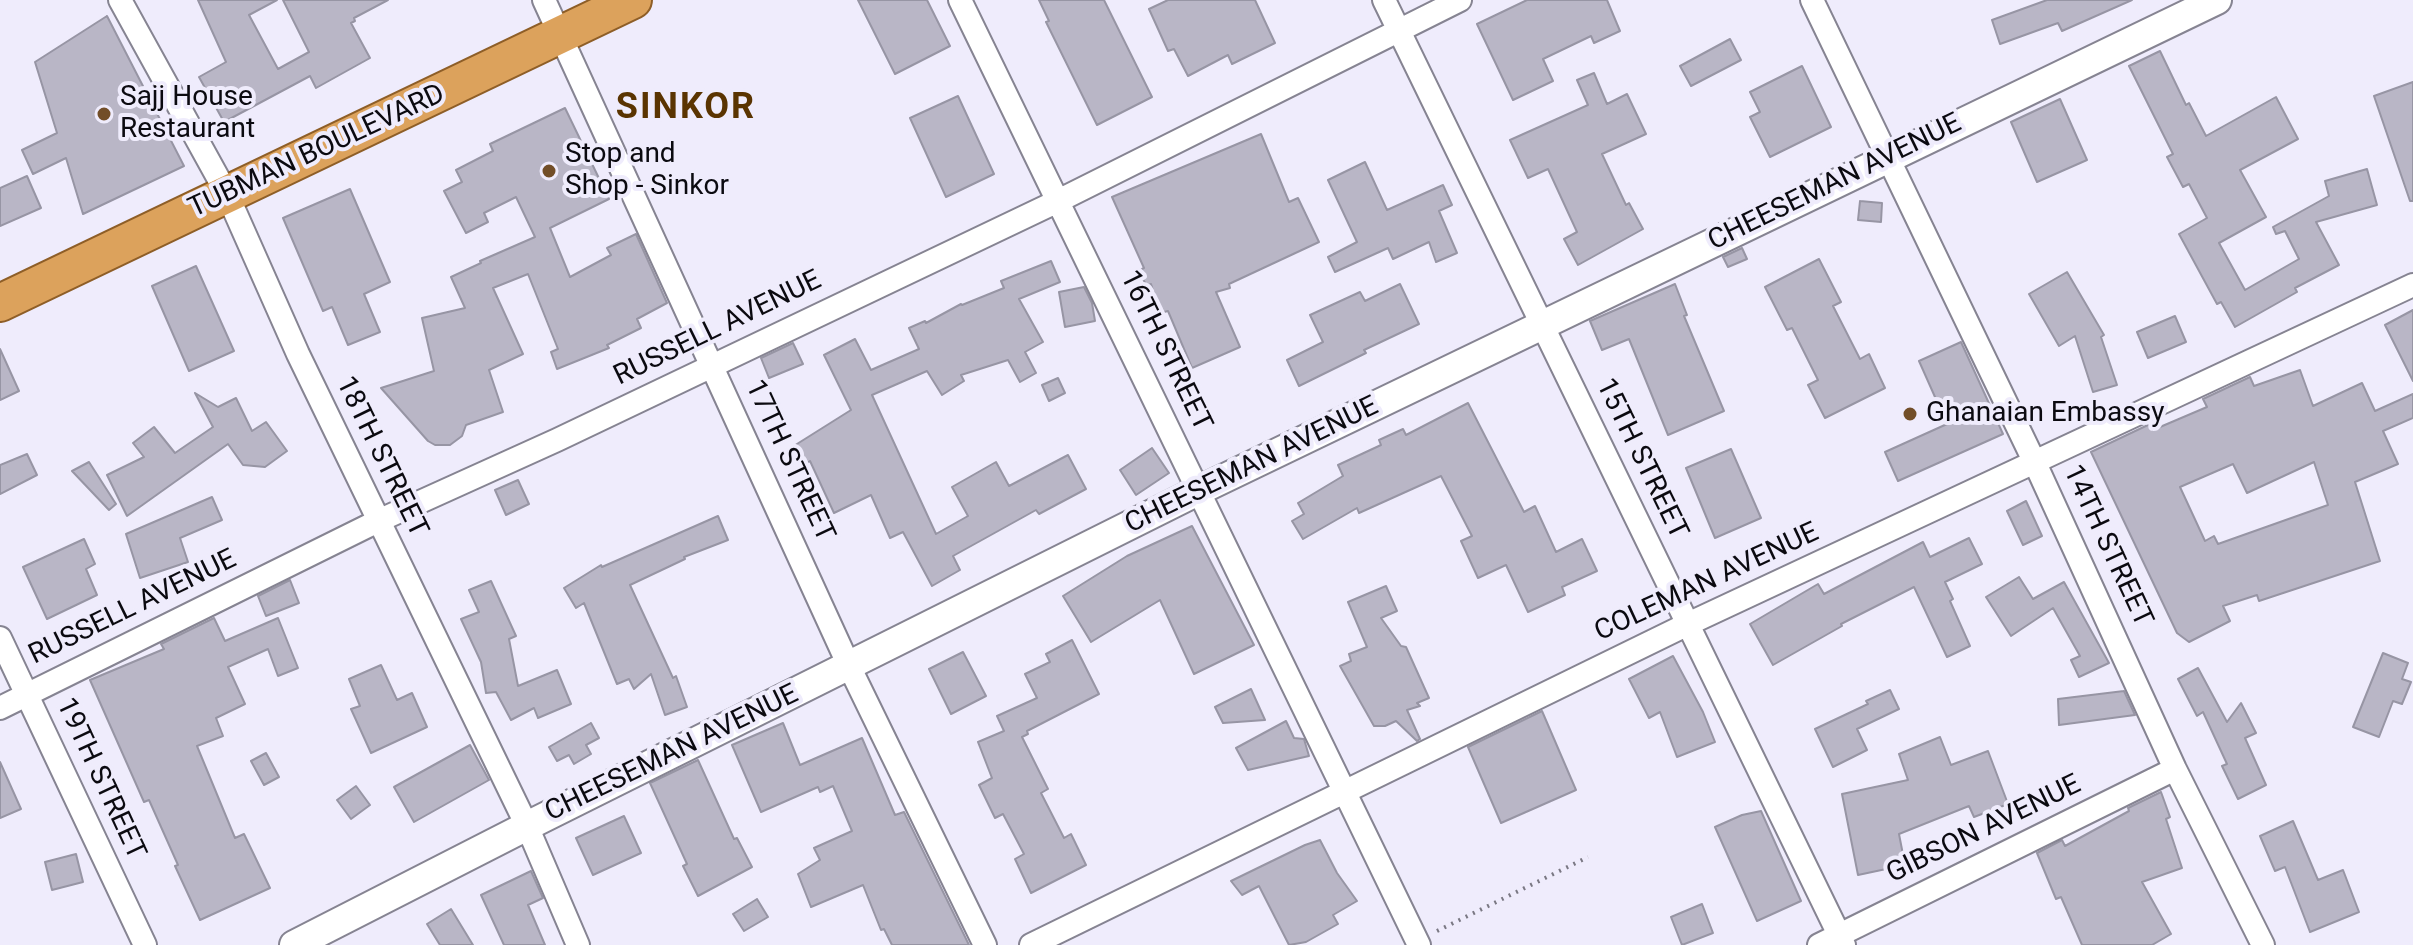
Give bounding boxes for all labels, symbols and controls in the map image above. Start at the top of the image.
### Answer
street label: TUBMAN BOULEVARD [184,78,450,226]
place label: Sajj House Restaurant [120,81,255,147]
district label: SINKOR [616,87,756,131]
marker: Sajj House Restaurant [95,105,113,123]
street label: CHEESEMAN AVENUE [1703,107,1967,259]
place label: Stop and Shop - Sinkor [565,138,729,204]
marker: Stop and Shop - Sinkor [540,162,558,180]
street label: RUSSELL AVENUE [609,264,827,394]
street label: 16TH STREET [1112,265,1218,437]
street label: 18TH STREET [328,371,434,543]
street label: 15TH STREET [1588,373,1694,545]
street label: 17TH STREET [737,375,841,547]
street label: CHEESEMAN AVENUE [1120,390,1384,542]
place label: Ghanaian Embassy [1926,397,2164,431]
marker: Ghanaian Embassy [1901,405,1919,423]
street label: 14TH STREET [2055,460,2159,632]
street label: COLEMAN AVENUE [1590,516,1824,650]
street label: RUSSELL AVENUE [24,543,242,673]
street label: CHEESEMAN AVENUE [540,678,804,830]
street label: 19TH STREET [48,693,152,865]
street label: GIBSON AVENUE [1881,768,2087,892]

